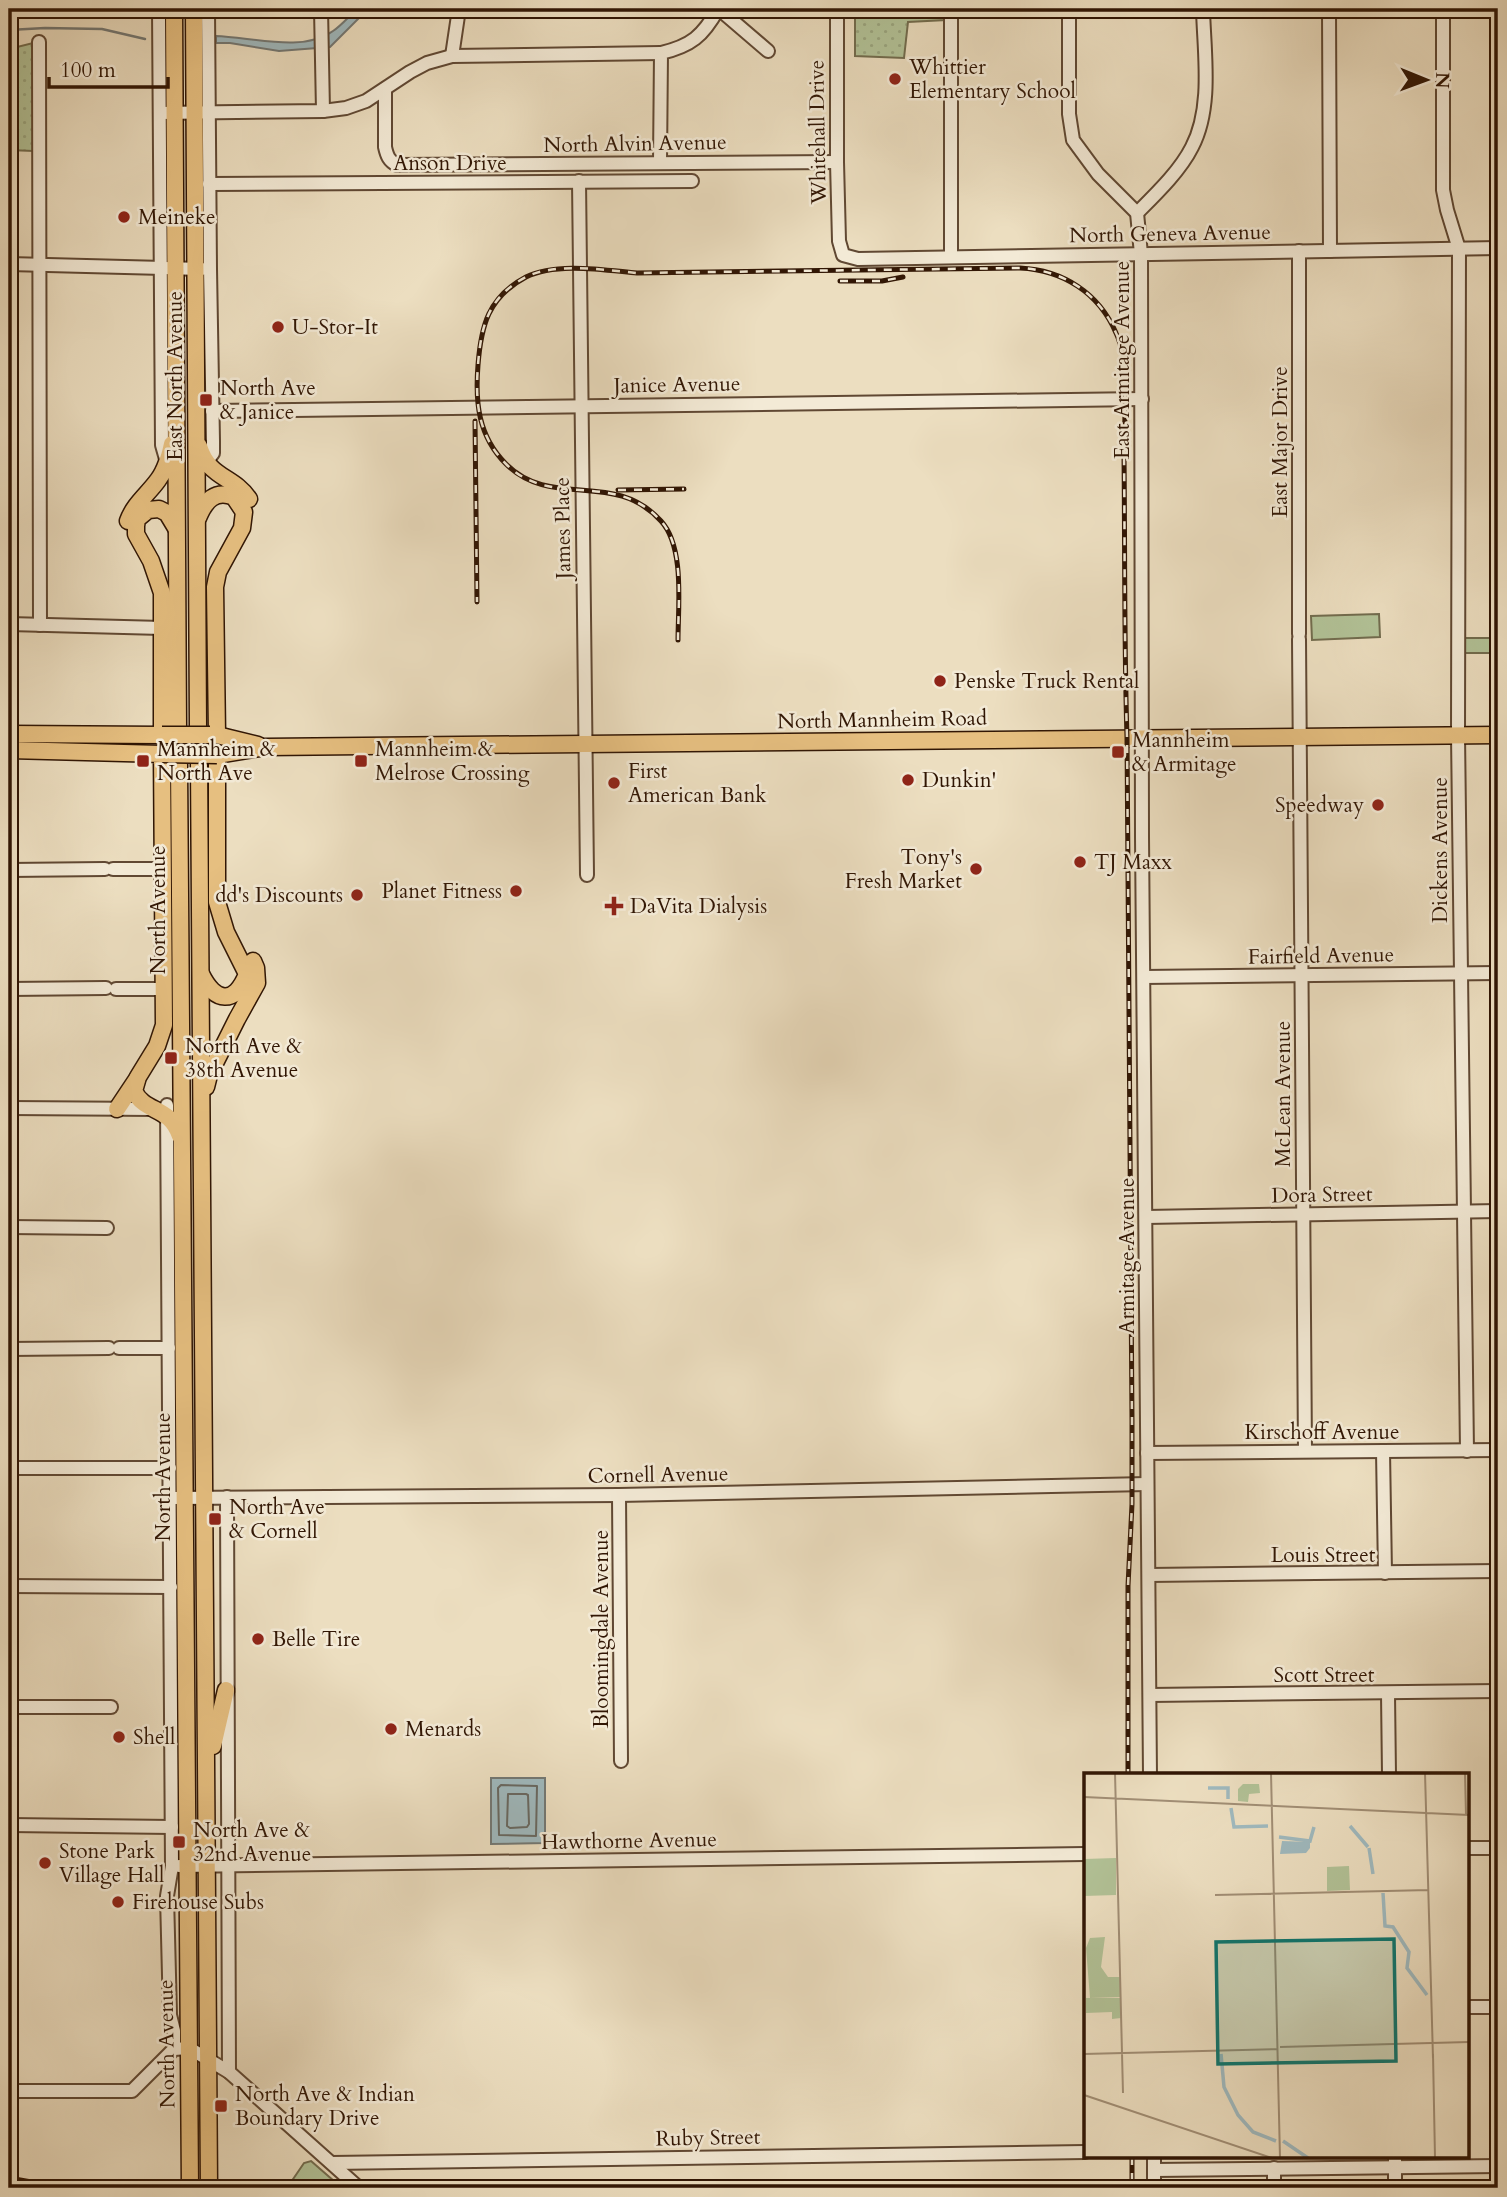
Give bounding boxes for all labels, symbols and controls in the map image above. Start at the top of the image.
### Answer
scale bar [49,46,168,90]
north arrow [1392,46,1462,116]
place label: Whittier Elementary School [908,53,1076,106]
text: 100 m [60,56,116,85]
street label: Whitehall Drive [802,60,834,205]
marker: Whittier Elementary School [887,71,903,87]
text: N [1429,72,1455,89]
street label: North Alvin Avenue [543,128,727,160]
street label: Anson Drive [393,149,507,178]
place label: Meineke [138,203,215,232]
marker: Meineke [116,209,132,225]
street label: North Geneva Avenue [1069,218,1271,250]
street label: East Armitage Avenue [1108,261,1137,459]
street label: East North Avenue [161,291,190,461]
place label: U-Stor-It [292,313,378,342]
marker: U-Stor-It [270,319,286,335]
street label: East Major Drive [1266,366,1295,518]
street label: Janice Avenue [610,369,741,401]
place label: North Ave & Janice [220,374,316,427]
marker: North Ave & Janice [198,392,214,408]
street label: James Place [548,477,578,582]
place label: Penske Truck Rental [954,667,1139,696]
marker: Penske Truck Rental [932,673,948,689]
street label: North Mannheim Road [777,704,987,736]
place label: Mannheim & Armitage [1132,726,1237,779]
place label: Mannheim & North Ave [157,735,276,788]
place label: Mannheim & Melrose Crossing [375,735,530,788]
marker: Mannheim & Armitage [1110,744,1126,760]
marker: Mannheim & North Ave [135,753,151,769]
marker: Mannheim & Melrose Crossing [353,753,369,769]
place label: First American Bank [628,757,767,810]
place label: Dunkin' [922,766,996,795]
marker: Dunkin' [900,772,916,788]
marker: First American Bank [606,775,622,791]
street label: Dickens Avenue [1426,777,1455,923]
place label: Speedway [1275,791,1364,820]
marker: Speedway [1370,797,1386,813]
place label: Tony's Fresh Market [845,843,962,896]
street label: North Avenue [144,846,173,974]
place label: TJ Maxx [1094,848,1172,877]
marker: TJ Maxx [1072,854,1088,870]
marker: Tony's Fresh Market [968,861,984,877]
place label: Planet Fitness [381,877,502,906]
place label: dd's Discounts [215,881,343,910]
marker: Planet Fitness [508,883,524,899]
marker: dd's Discounts [349,887,365,903]
place label: DaVita Dialysis [630,892,767,921]
marker: DaVita Dialysis [604,896,624,916]
street label: Fairfield Avenue [1248,940,1394,972]
street label: McLean Avenue [1269,1021,1298,1167]
place label: North Ave & 38th Avenue [185,1032,302,1085]
marker: North Ave & 38th Avenue [163,1050,179,1066]
street label: Armitage Avenue [1113,1177,1142,1335]
street label: Dora Street [1271,1180,1373,1210]
street label: North Avenue [149,1413,178,1541]
street label: Kirschoff Avenue [1244,1418,1400,1447]
street label: Cornell Avenue [587,1459,729,1491]
place label: North Ave & Cornell [229,1493,325,1546]
marker: North Ave & Cornell [207,1511,223,1527]
street label: Bloomingdale Avenue [587,1530,616,1728]
street label: Louis Street [1271,1541,1376,1570]
place label: Belle Tire [272,1625,360,1654]
marker: Belle Tire [250,1631,266,1647]
street label: Scott Street [1274,1661,1375,1690]
place label: Menards [405,1715,481,1744]
marker: Menards [383,1721,399,1737]
place label: Shell [133,1723,175,1752]
marker: Shell [111,1729,127,1745]
inset map [1084,1773,1468,2158]
place label: North Ave & 32nd Avenue [193,1816,311,1869]
street label: Hawthorne Avenue [541,1825,717,1857]
marker: North Ave & 32nd Avenue [171,1834,187,1850]
place label: Stone Park Village Hall [59,1837,164,1890]
marker: Stone Park Village Hall [37,1855,53,1871]
place label: Firehouse Subs [132,1888,264,1917]
marker: Firehouse Subs [110,1894,126,1910]
street label: North Avenue [151,1979,183,2109]
place label: North Ave & Indian Boundary Drive [235,2080,415,2133]
marker: North Ave & Indian Boundary Drive [213,2098,229,2114]
street label: Ruby Street [655,2123,761,2153]

